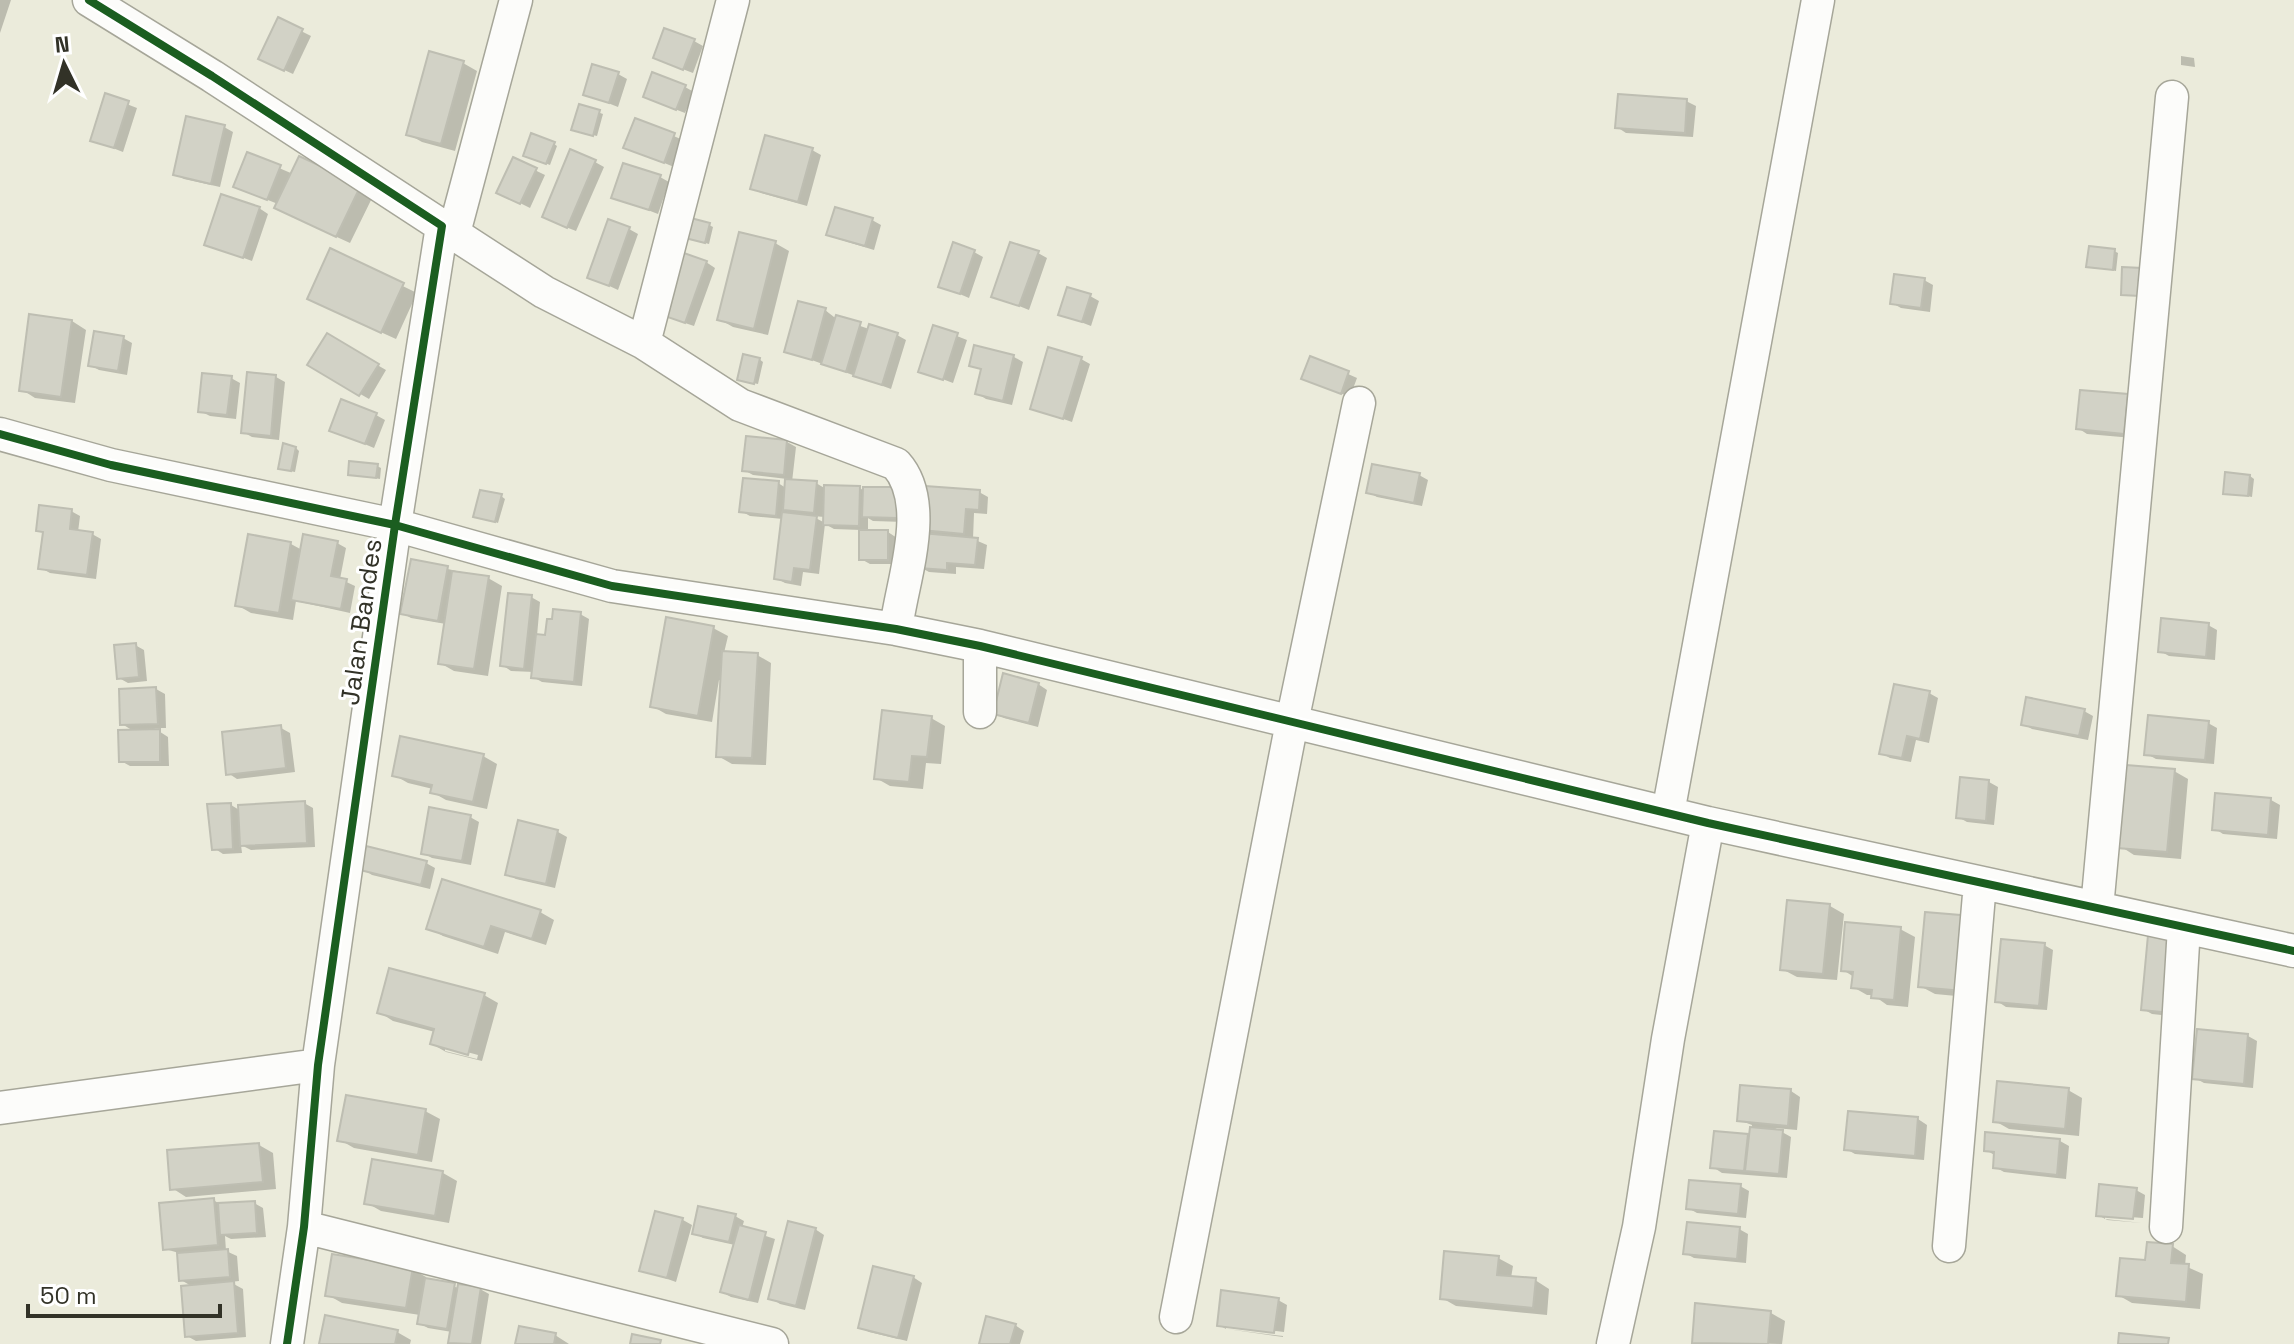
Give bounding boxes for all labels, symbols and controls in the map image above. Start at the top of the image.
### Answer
north arrow [24,24,104,104]
text: N [54,29,71,59]
street label: Jalan Bandes [333,537,389,707]
scale bar [28,1268,220,1318]
text: 50 m [40,1280,97,1311]

